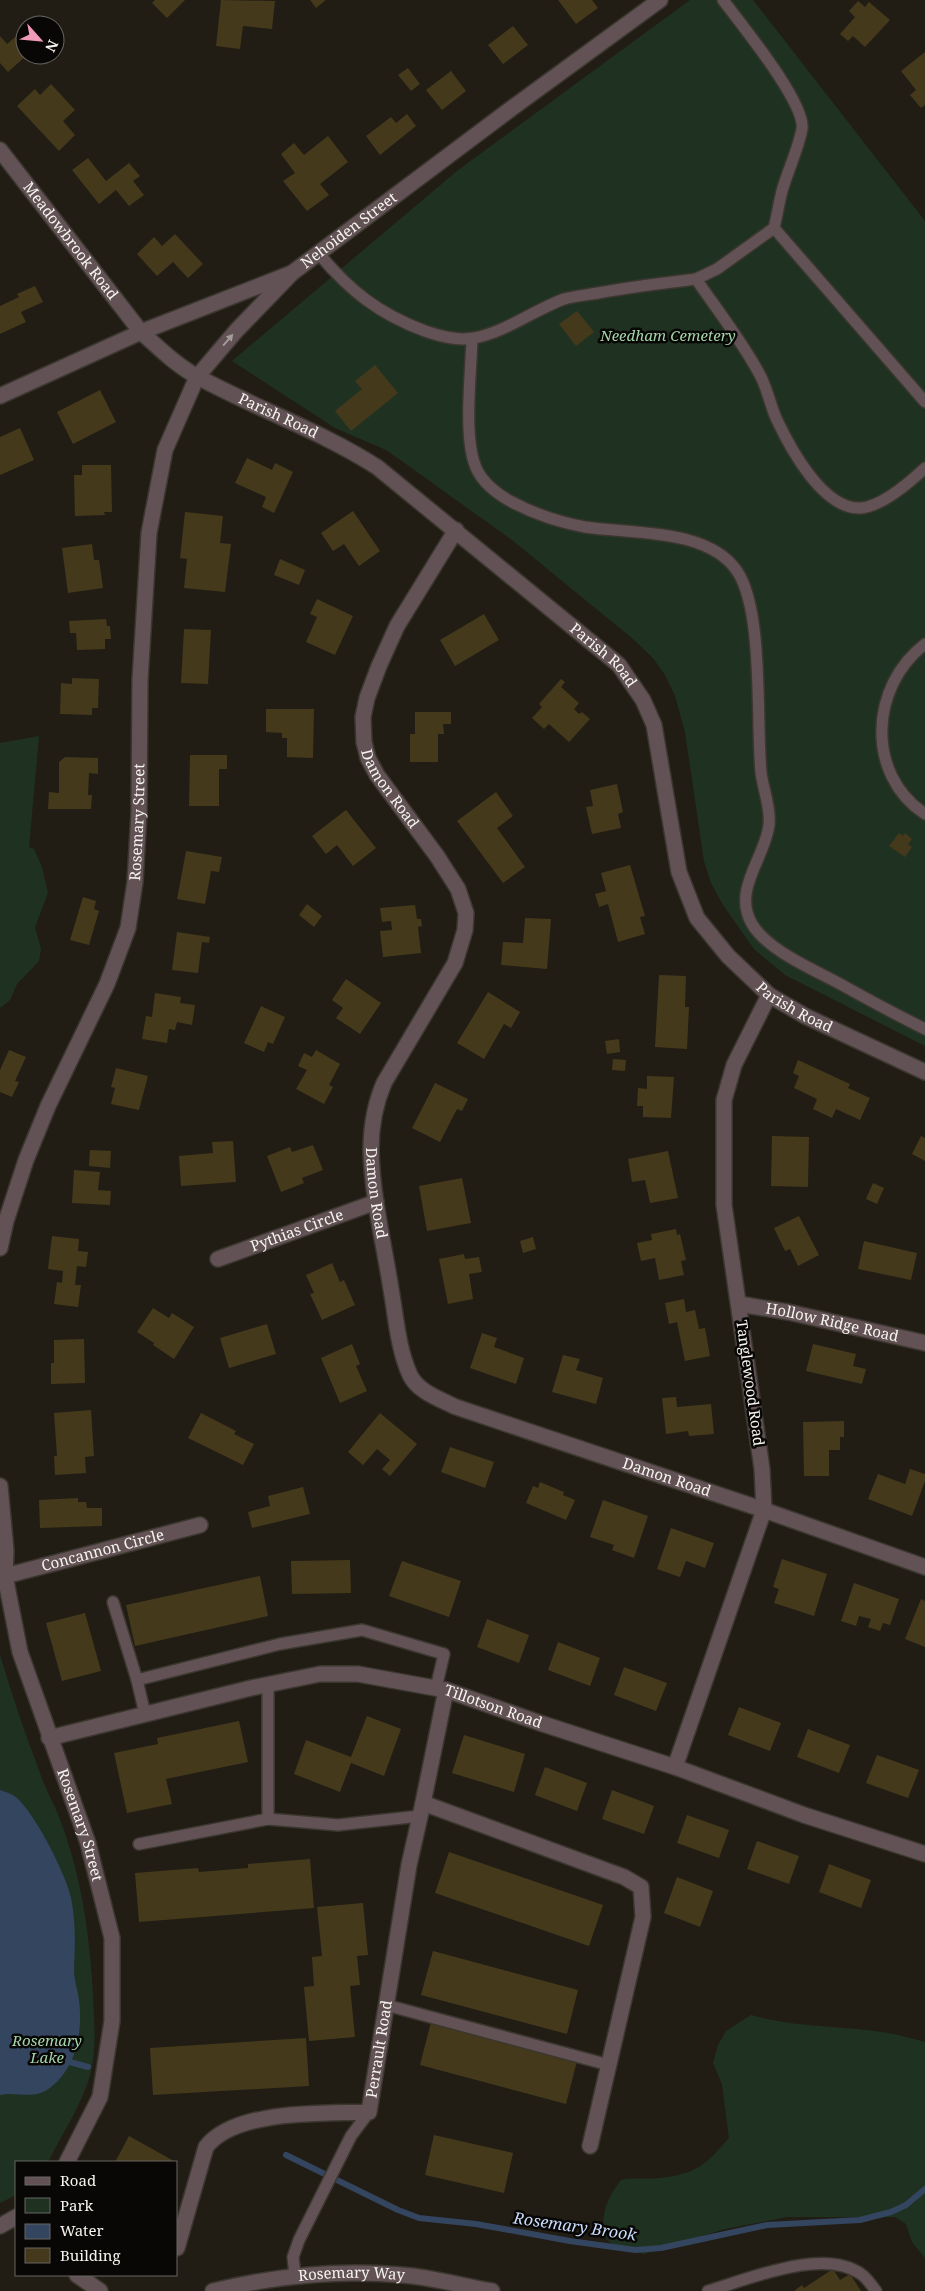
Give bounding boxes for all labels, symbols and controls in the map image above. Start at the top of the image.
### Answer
north arrow [15,15,65,65]
text: N [41,37,63,55]
street label: Meadowbrook Road [19,177,123,303]
street label: Nehoiden Street [296,187,400,272]
park label: Needham Cemetery [599,325,736,345]
one-way arrow [223,333,234,346]
street label: Parish Road [236,388,322,442]
street label: Parish Road [566,618,642,691]
street label: Damon Road [357,747,424,832]
street label: Rosemary Street [124,763,148,881]
street label: Parish Road [752,977,836,1037]
street label: Damon Road [362,1147,393,1240]
street label: Pythias Circle [247,1204,346,1256]
street label: Hollow Ridge Road [764,1298,901,1346]
street label: Tanglewood Road [732,1319,770,1447]
street label: Damon Road [620,1452,714,1501]
street label: Concannon Circle [39,1524,166,1575]
street label: Tillotson Road [442,1679,545,1732]
street label: Rosemary Street [53,1766,108,1883]
street label: Perrault Road [360,1999,396,2099]
park label: Rosemary Lake [11,2030,82,2067]
legend [15,2161,178,2276]
text: Road [60,2170,96,2190]
text: Park [60,2195,94,2215]
water label: Rosemary Brook [511,2206,639,2246]
text: Water [60,2220,103,2240]
text: Building [60,2245,121,2265]
street label: Rosemary Way [297,2262,406,2285]

